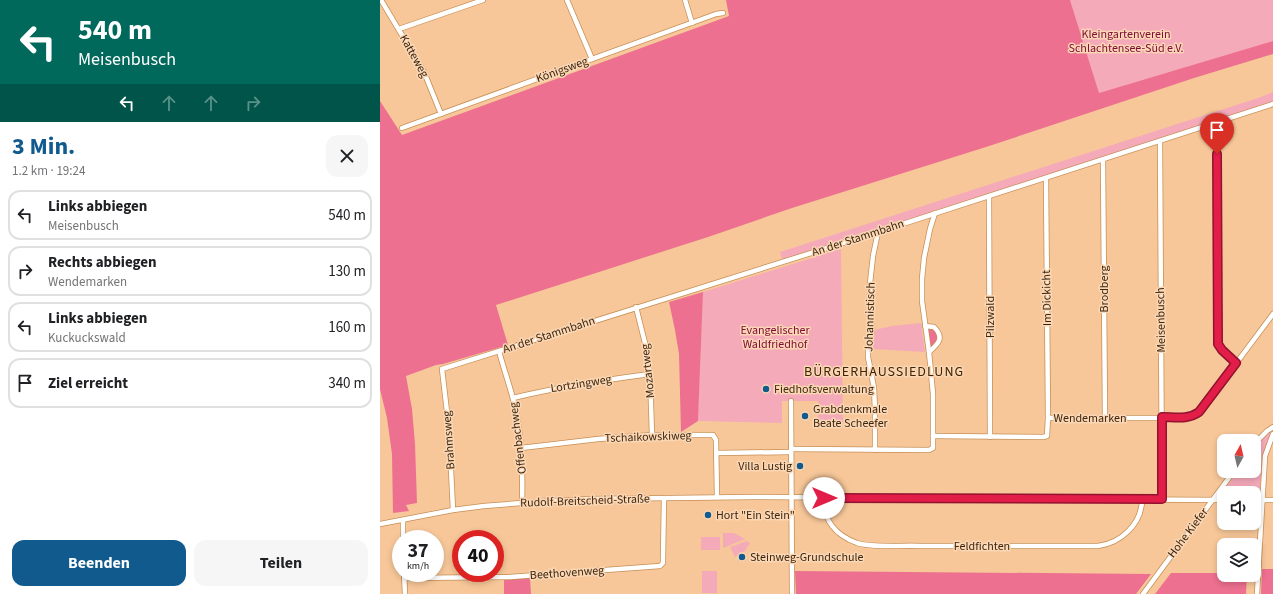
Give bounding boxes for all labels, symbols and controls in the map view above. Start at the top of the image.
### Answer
text: 540 m [78,10,152,50]
icon: left [12,16,64,68]
park label: Kleingartenverein Schlachtensee-Süd e.V. [1068,26,1184,57]
street label: Katteweg [395,31,433,81]
text: Meisenbusch [78,47,176,72]
street label: Königsweg [534,53,590,87]
icon: left [116,92,138,114]
icon: ahead [158,92,180,114]
icon: ahead [200,92,222,114]
icon: right [242,92,264,114]
pin [1200,113,1234,154]
icon: arrive [1206,119,1228,141]
text: 3 Min. [12,129,75,164]
button: close [326,135,368,177]
text: 1.2 km · 19:24 [12,162,86,180]
text: Links abbiegen [48,196,147,217]
icon: left [14,204,36,226]
text: 540 m [328,205,366,226]
street label: An der Stammbahn [810,215,906,261]
text: Meisenbusch [48,217,119,235]
text: Rechts abbiegen [48,252,157,273]
icon: right [14,260,36,282]
text: 130 m [328,261,366,282]
street label: Brodberg [1096,266,1113,312]
street label: Im Dickicht [1038,270,1056,326]
text: Wendemarken [48,273,127,291]
street label: Johannistisch [860,282,880,352]
street label: Meisenbusch [1152,287,1170,353]
street label: Pilzwald [982,296,999,338]
text: Links abbiegen [48,308,147,329]
street label: An der Stammbahn [501,312,597,358]
icon: left [14,316,36,338]
text: 160 m [328,317,366,338]
park label: Evangelischer Waldfriedhof [740,322,810,353]
text: Kuckuckswald [48,329,126,347]
street label: Mozartweg [637,343,659,399]
district label: BÜRGERHAUSSIEDLUNG [804,362,964,382]
street label: Lortzingweg [549,371,613,397]
icon: arrive [14,372,36,394]
text: Ziel erreicht [48,373,128,394]
text: 340 m [328,373,366,394]
place label: Fiedhofsverwaltung [774,381,874,398]
marker: Fiedhofsverwaltung [761,384,771,394]
street label: Offenbachweg [505,401,531,475]
place label: Grabdenkmale Beate Scheefer [813,401,889,432]
street label: Brahmsweg [438,410,460,470]
street label: Wendemarken [1054,410,1126,427]
marker: Grabdenkmale Beate Scheefer [800,411,810,421]
street label: Tschaikowskiweg [604,427,692,447]
north arrow [1217,434,1261,478]
map controls [1217,434,1261,582]
place label: Villa Lustig [738,458,792,475]
marker: Villa Lustig [795,461,805,471]
position arrow [803,477,845,519]
button: sound [1217,486,1261,530]
street label: Rudolf-Breitscheid-Straße [520,490,650,512]
street label: Hohe Kiefer [1164,504,1213,561]
place label: Hort "Ein Stein" [716,507,795,524]
marker: Hort "Ein Stein" [703,510,713,520]
speed limit sign: 40 [452,530,504,582]
text: 37 [407,537,429,565]
street label: Feldfichten [954,538,1010,555]
button: layers [1217,538,1261,582]
button: Beenden [12,540,186,586]
button: Teilen [194,540,368,586]
place label: Steinweg-Grundschule [750,549,864,566]
marker: Steinweg-Grundschule [737,552,747,562]
text: km/h [407,559,429,573]
street label: Beethovenweg [529,562,605,584]

